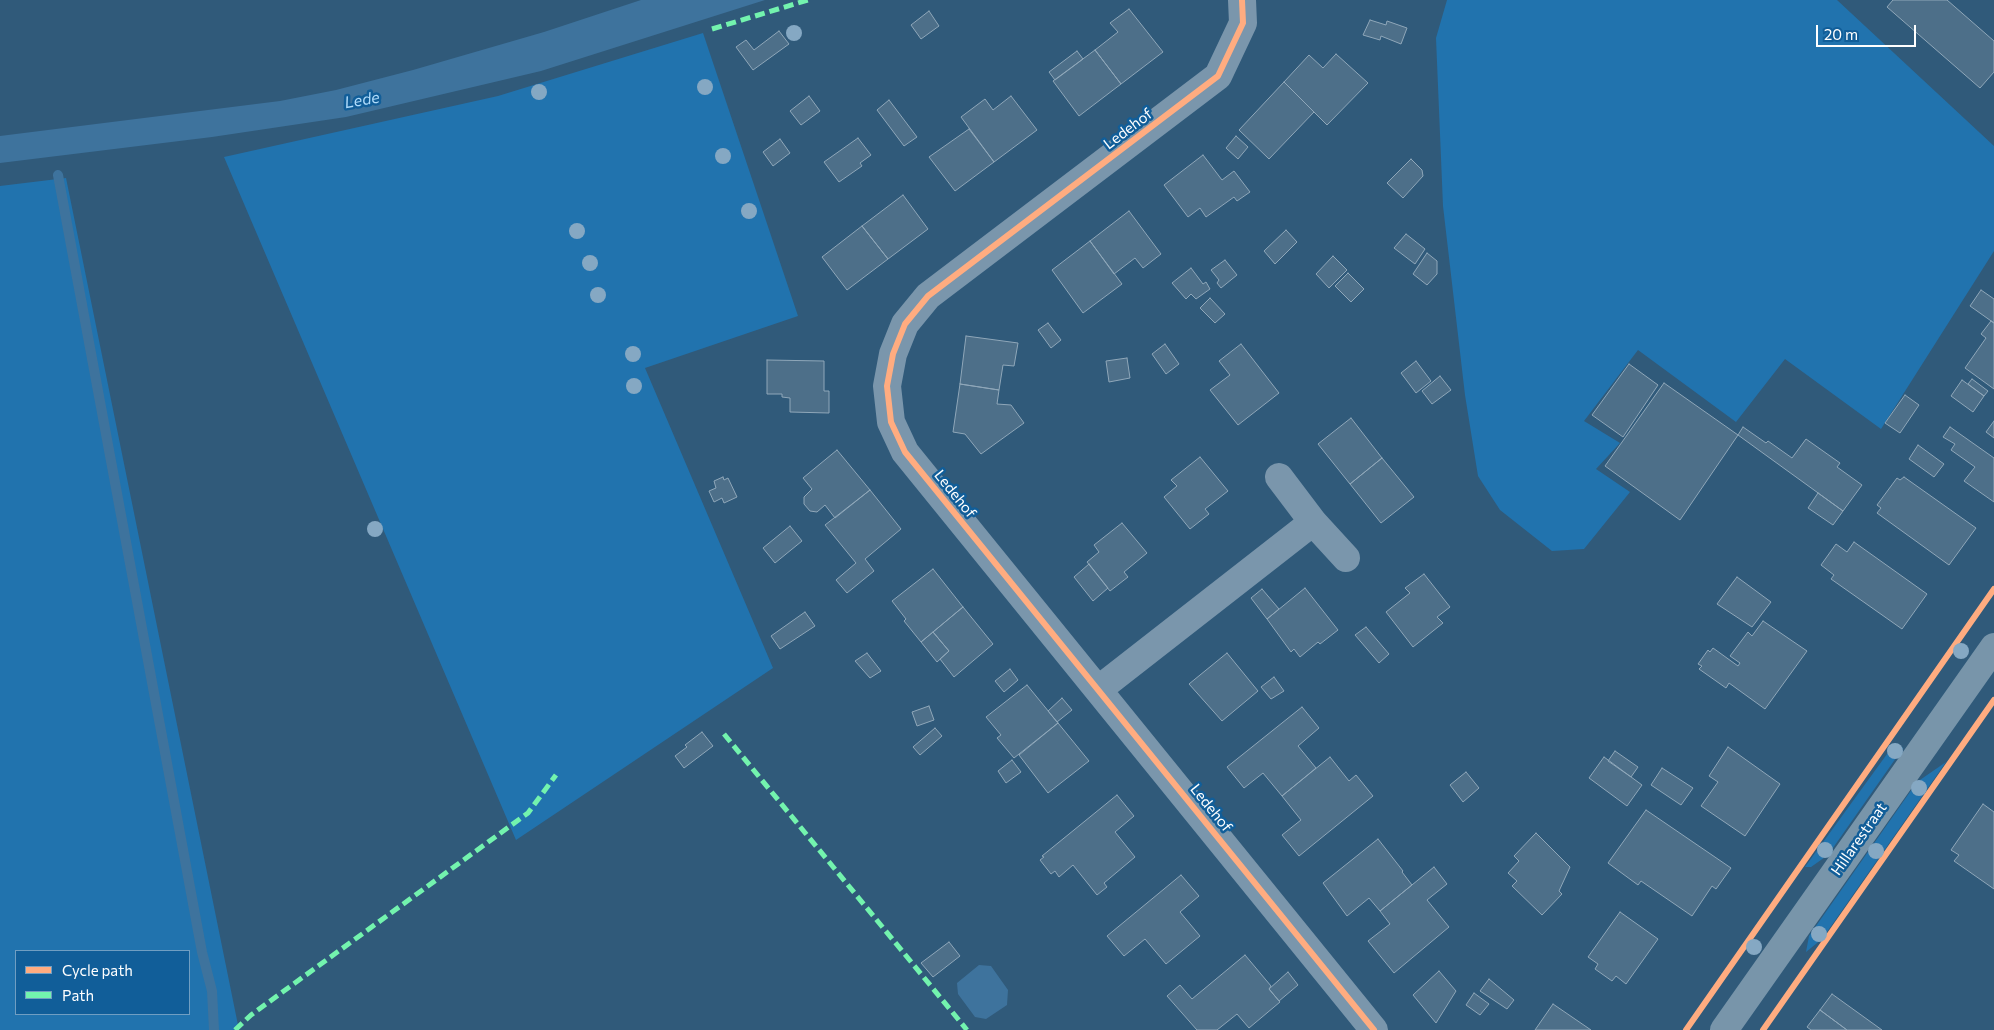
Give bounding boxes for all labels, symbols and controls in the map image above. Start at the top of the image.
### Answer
scale bar [1819,15,1919,47]
text: 20 m [1824,25,1858,43]
water label: Lede [343,87,381,113]
street label: Ledehof [1100,105,1156,153]
street label: Ledehof [930,466,980,522]
street label: Ledehof [1186,780,1236,836]
street label: Hillarestraat [1827,799,1891,879]
legend [15,950,190,1015]
text: Cycle path [62,961,133,979]
text: Path [62,986,94,1004]

